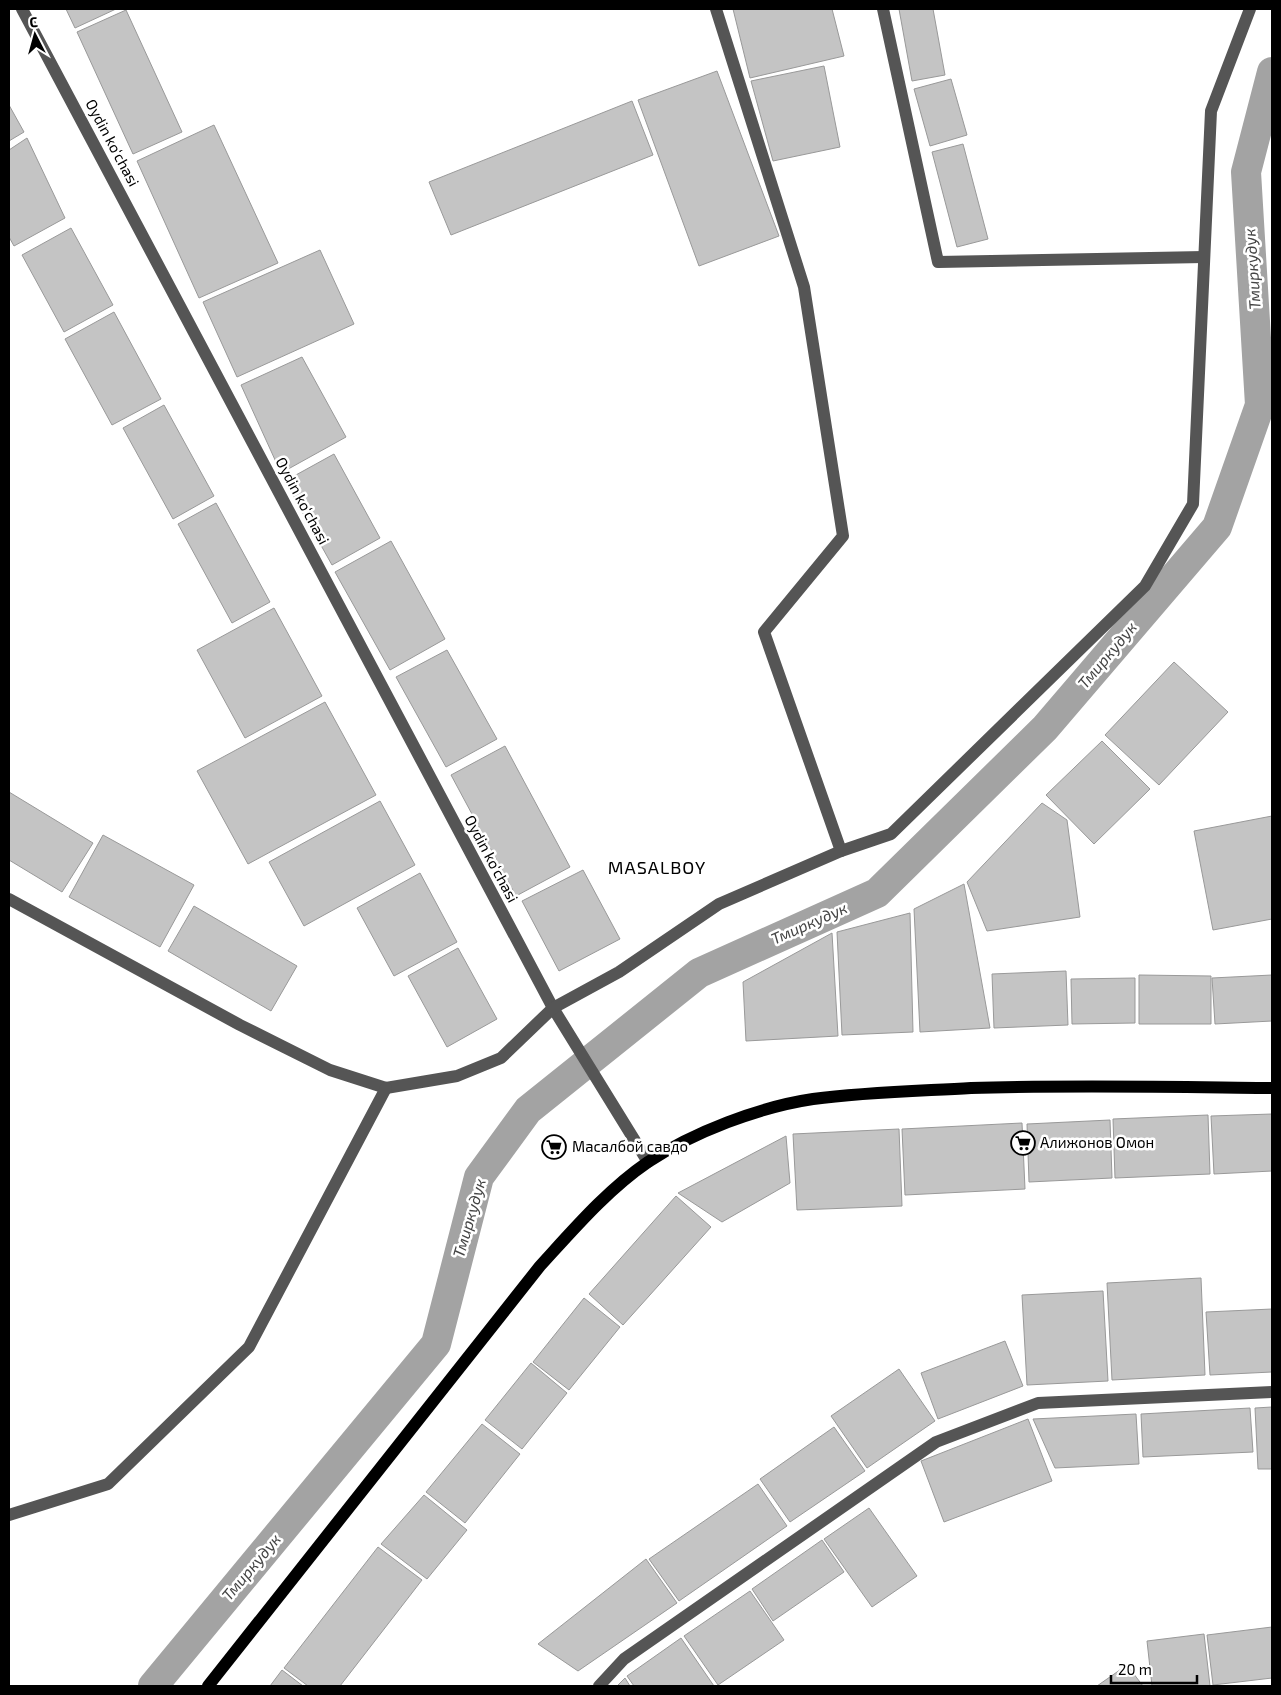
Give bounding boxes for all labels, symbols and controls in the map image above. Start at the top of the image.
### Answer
north arrow [10,10,60,60]
text: С [29,13,39,30]
street label: Oydin ko‘chasi [82,96,143,189]
water label: Тмиркудук [1239,227,1264,310]
street label: Oydin ko‘chasi [272,454,333,547]
water label: Тмиркудук [1073,617,1140,692]
street label: Oydin ko‘chasi [461,812,522,905]
district label: MASALBOY [608,856,706,878]
water label: Тмиркудук [768,897,850,948]
supermarket icon: Алижонов Омон [1010,1130,1036,1156]
place label: Алижонов Омон [1040,1133,1154,1151]
supermarket icon: Масалбой савдо [541,1134,567,1160]
place label: Масалбой савдо [572,1137,688,1155]
water label: Тмиркудук [448,1176,489,1260]
water label: Тмиркудук [217,1529,284,1604]
scale bar [1111,1652,1197,1684]
text: 20 m [1118,1660,1152,1678]

